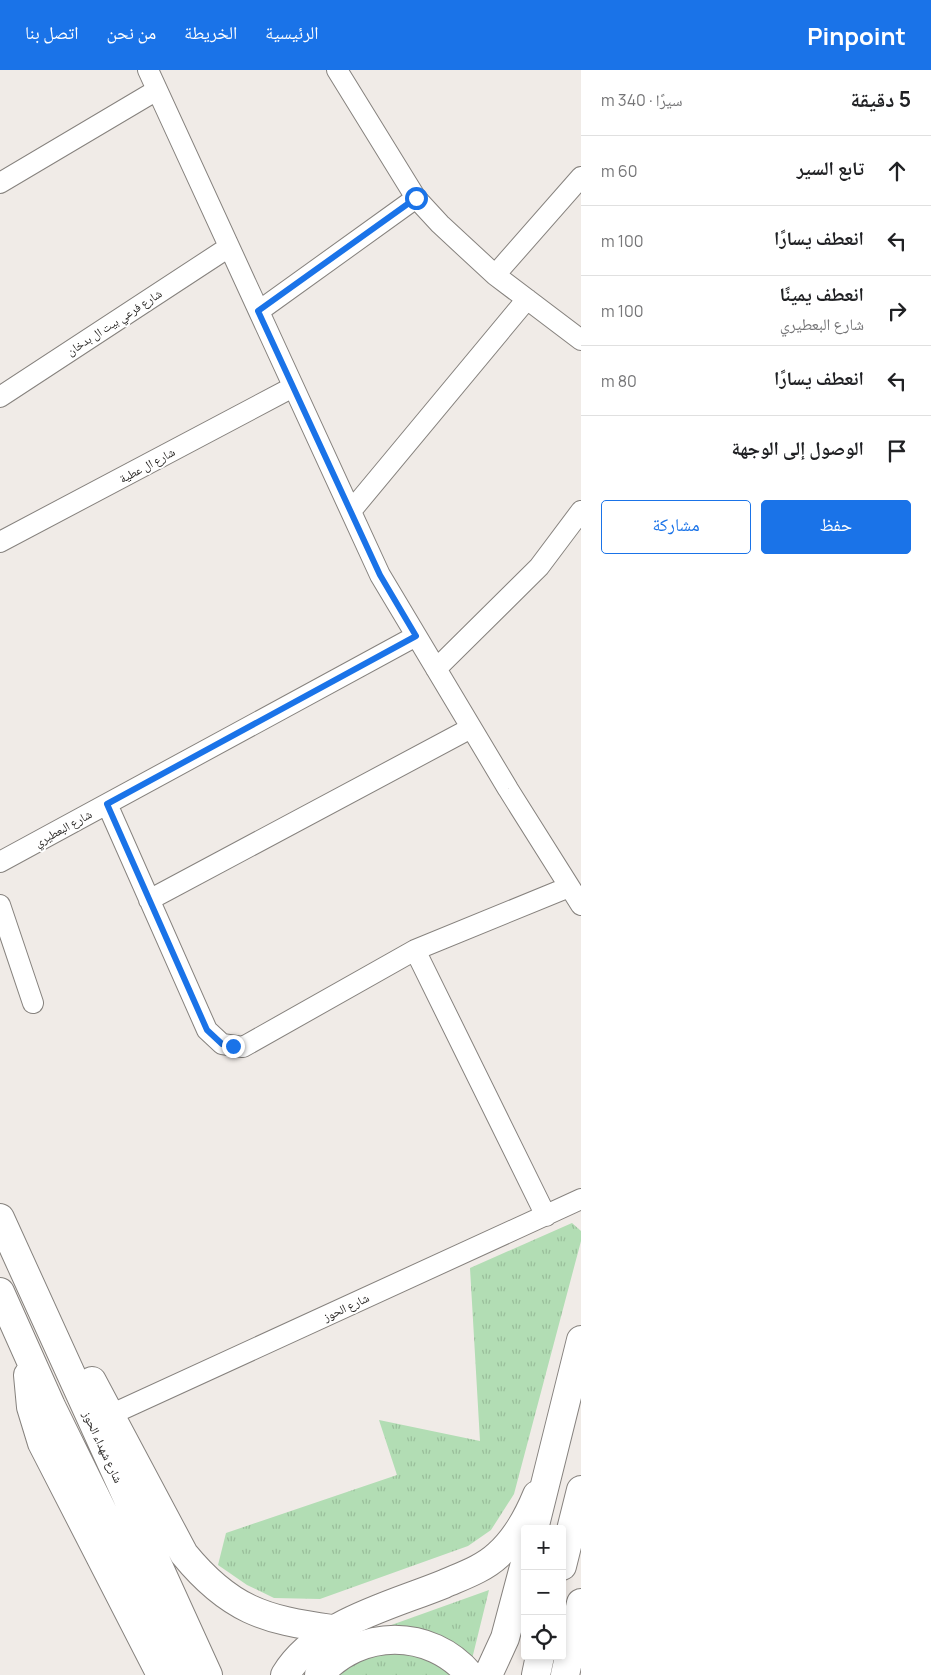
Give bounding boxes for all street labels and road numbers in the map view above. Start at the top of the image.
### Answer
street label: شارع فرعي بيت ال بدخان [63,285,166,361]
street label: شارع ال عطية [116,443,178,487]
street label: شارع البعطيري [31,805,96,853]
street label: شارع الحوز [319,1289,372,1325]
street label: شارع شهداء الحوز [78,1407,127,1486]

